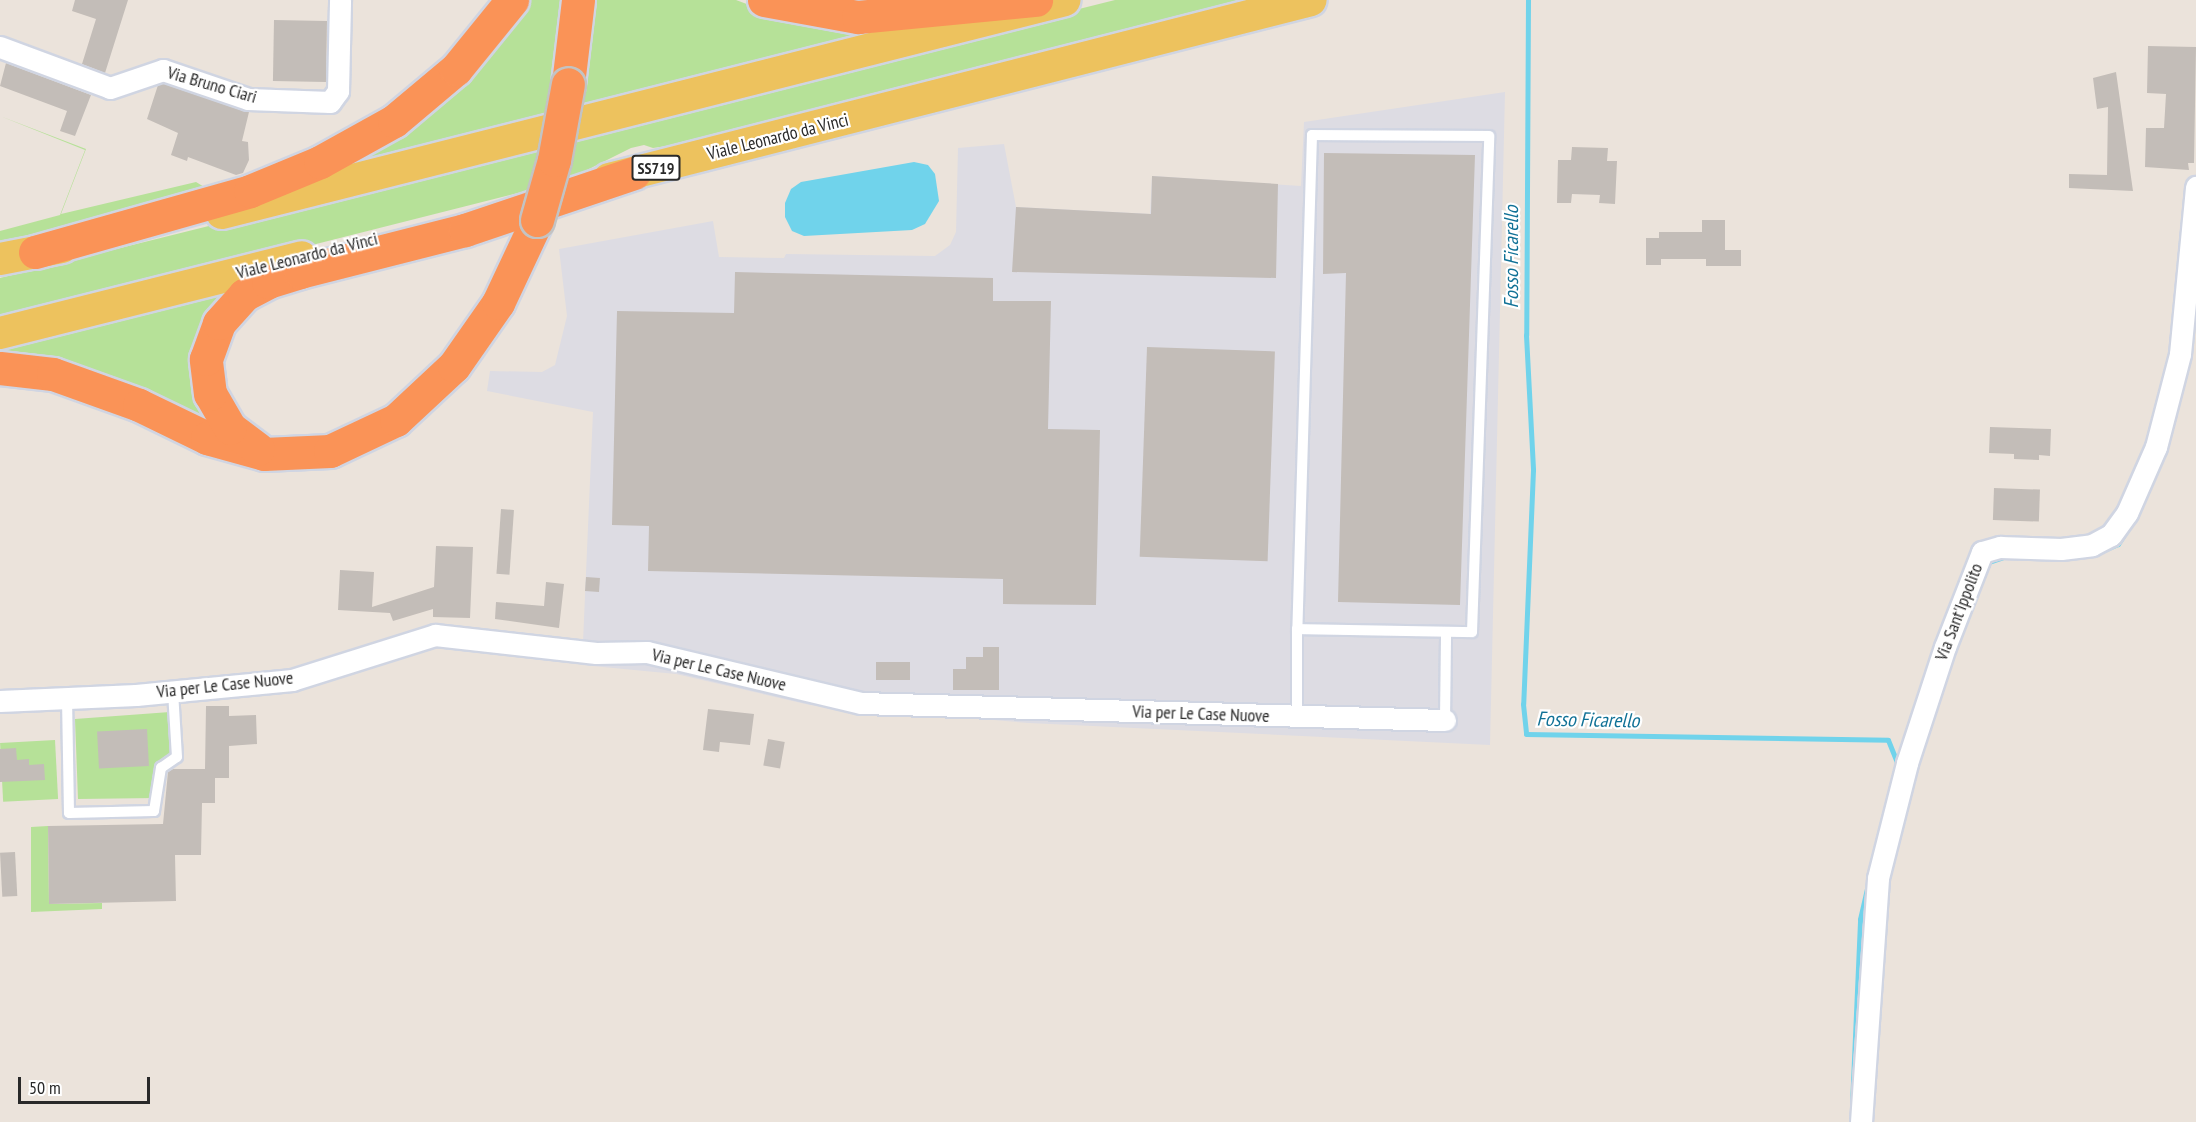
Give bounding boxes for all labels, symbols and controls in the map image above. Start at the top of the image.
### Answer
street label: Via Bruno Ciari [165,62,259,108]
street label: Viale Leonardo da Vinci [705,109,851,165]
road number: SS719 [630,155,682,181]
water label: Fosso Ficarello [1499,206,1523,308]
street label: Viale Leonardo da Vinci [234,228,380,284]
street label: Via Sant'Ippolito [1931,560,1987,664]
street label: Via per Le Case Nuove [650,644,788,696]
street label: Via per Le Case Nuove [156,667,294,703]
street label: Via per Le Case Nuove [1132,701,1270,727]
water label: Fosso Ficarello [1536,707,1640,733]
scale bar [21,1065,153,1103]
text: 50 m [29,1076,61,1099]

